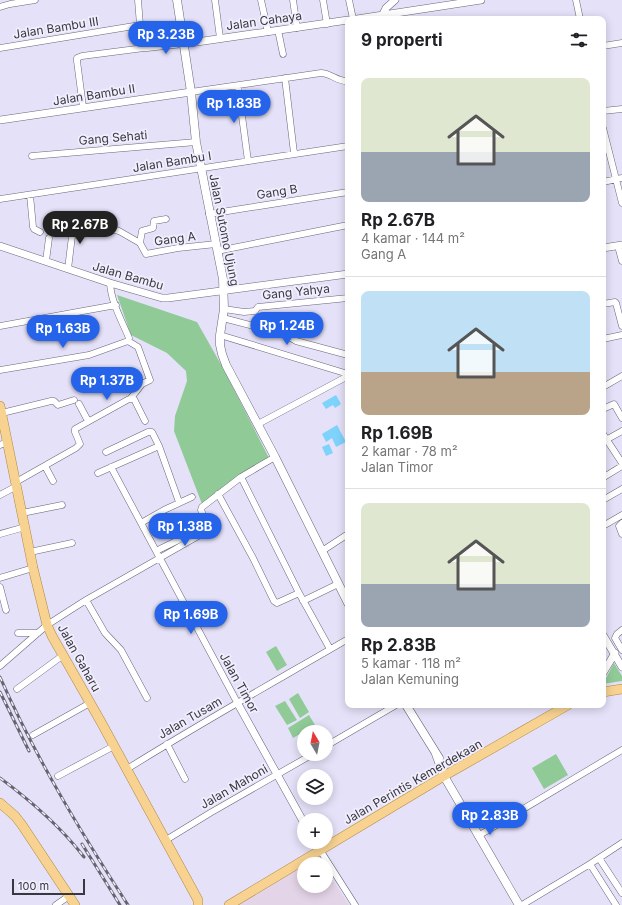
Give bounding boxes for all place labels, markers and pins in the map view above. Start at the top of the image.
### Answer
pin: Rp 3.23B [125,21,207,55]
pin: Rp 1.83B [193,90,275,124]
pin: Rp 2.67B [39,211,121,245]
pin: Rp 1.24B [246,312,328,346]
pin: Rp 1.63B [22,315,104,349]
pin: Rp 1.37B [66,367,148,401]
pin: Rp 1.38B [144,513,226,547]
pin: Rp 1.69B [150,601,232,635]
pin: Rp 2.83B [449,802,531,836]

